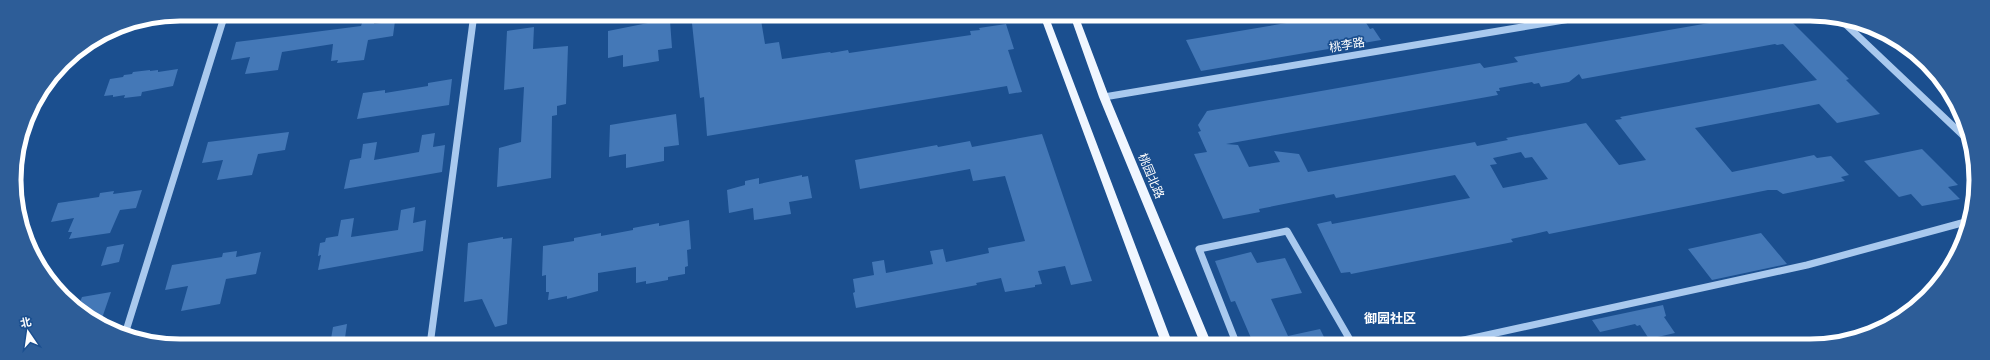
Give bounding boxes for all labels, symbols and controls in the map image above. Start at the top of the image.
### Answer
street label: 桃李路 [1328,34,1366,56]
street label: 桃园北路 [1134,151,1168,201]
district label: 御园社区 [1364,310,1416,327]
north arrow [8,312,48,352]
text: 北 [19,314,33,330]

